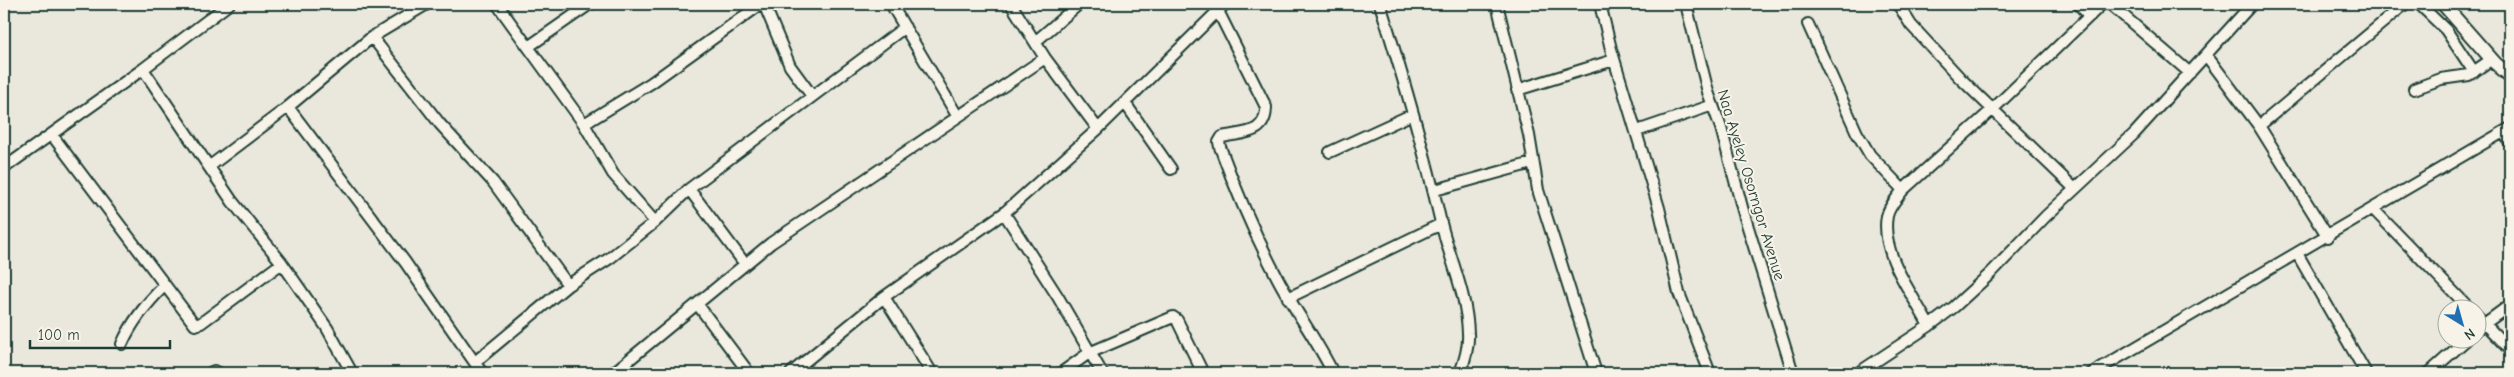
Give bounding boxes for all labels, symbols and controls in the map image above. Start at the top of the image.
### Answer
street label: Naa Ayeley Osorngor Avenue [1713,87,1789,283]
north arrow [2436,300,2486,350]
scale bar [30,317,170,349]
text: N [2461,324,2478,344]
text: 100 m [38,326,80,344]

